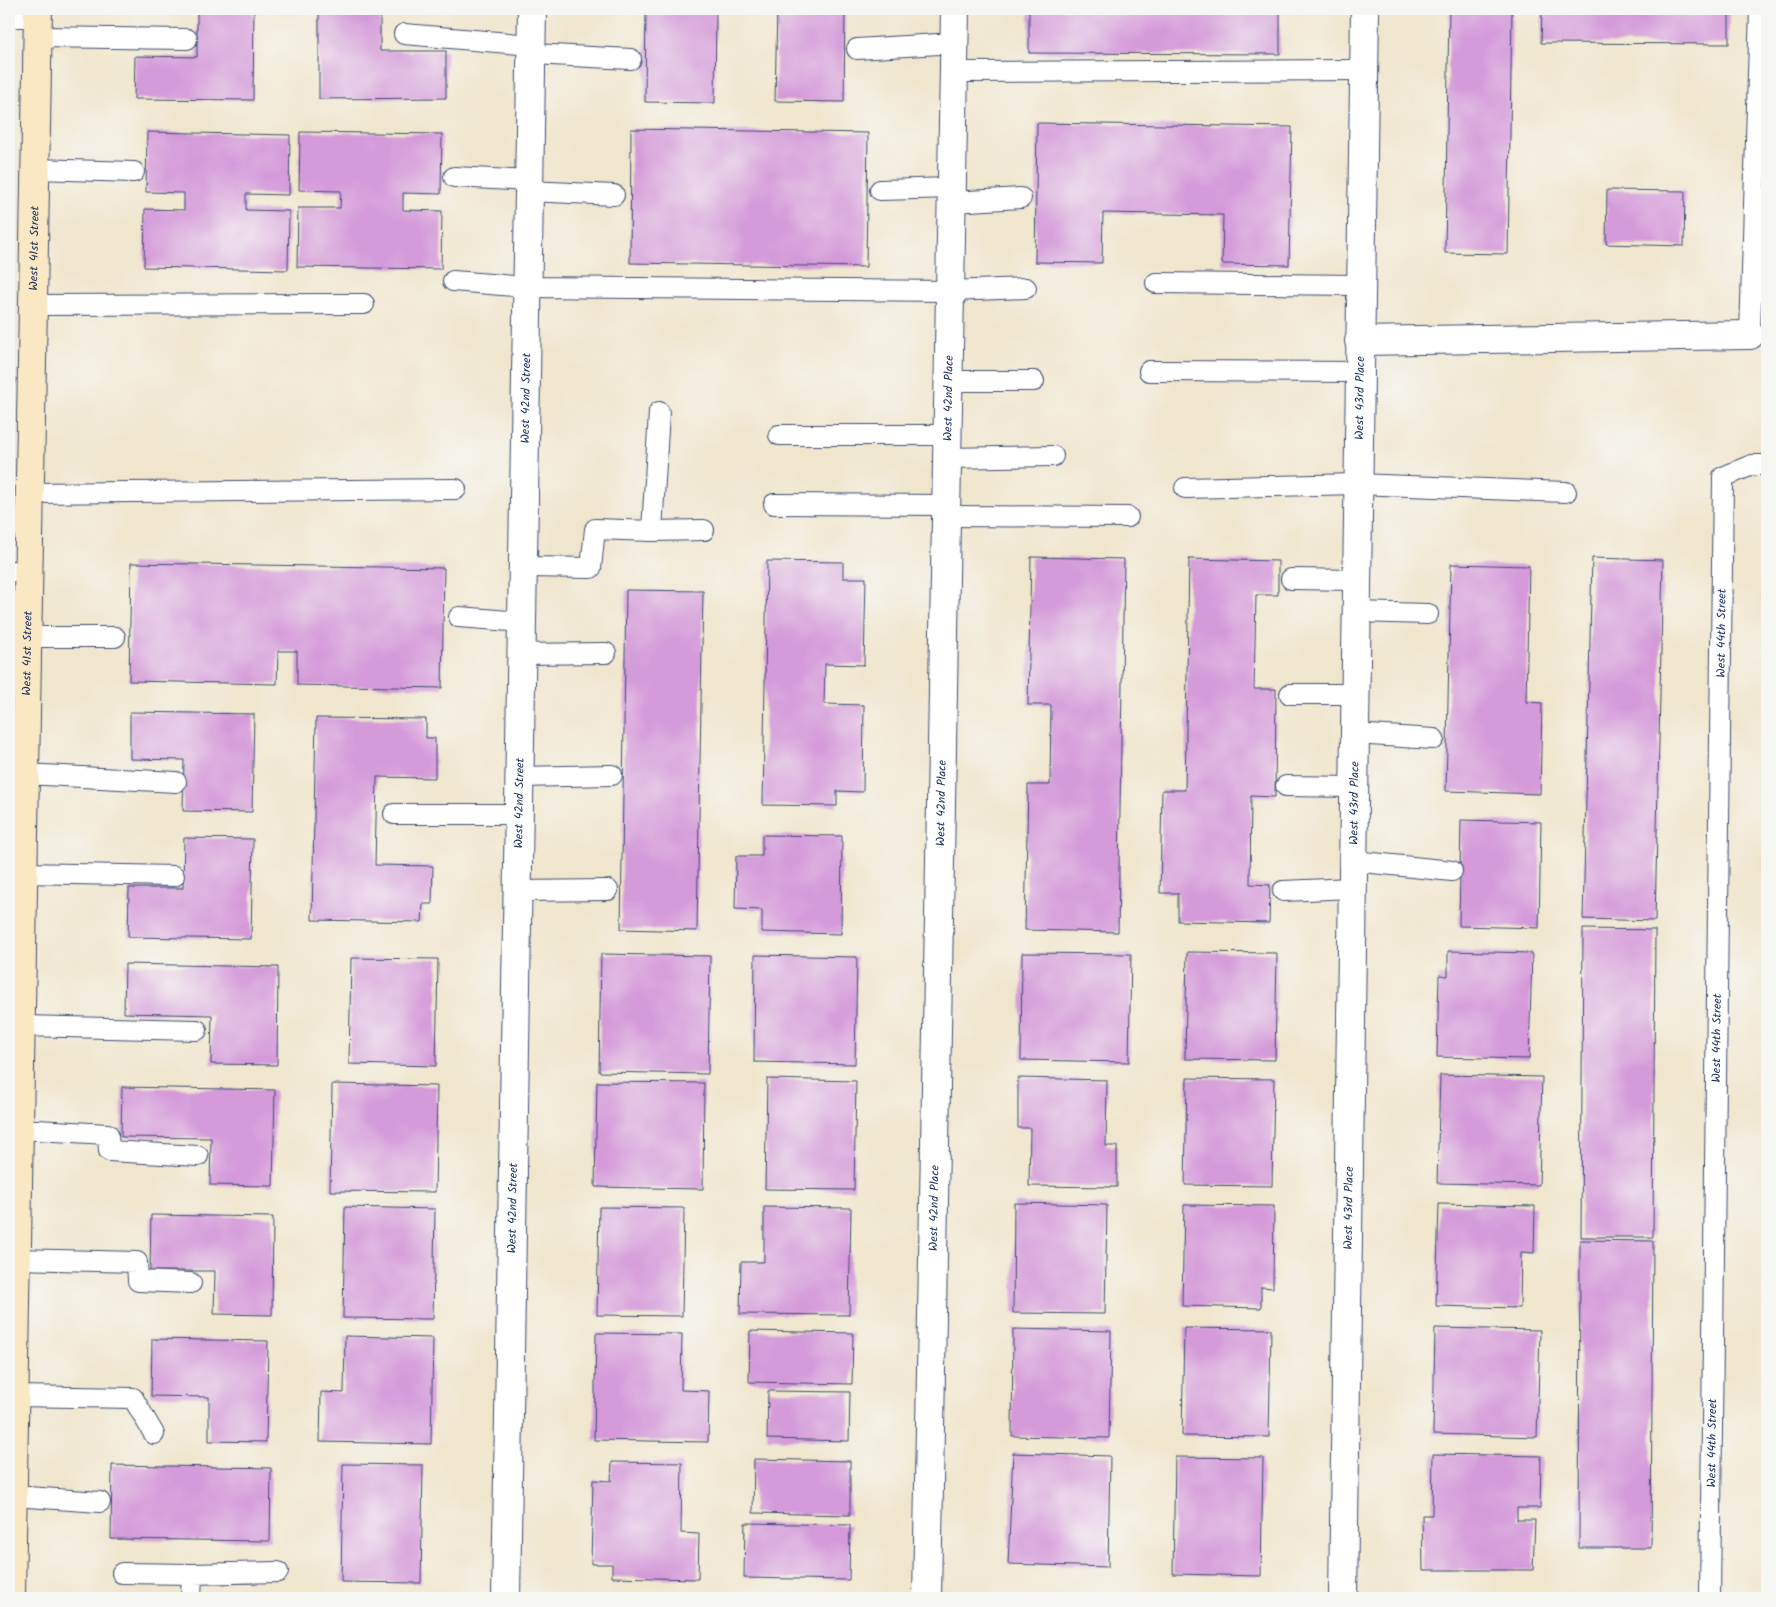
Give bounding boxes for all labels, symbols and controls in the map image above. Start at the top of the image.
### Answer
street label: West 41st Street [24,205,45,291]
street label: West 42nd Street [516,352,536,444]
street label: West 42nd Place [938,354,959,441]
street label: West 43rd Place [1350,356,1370,440]
street label: West 44th Street [1712,588,1732,678]
street label: West 41st Street [17,610,38,696]
street label: West 42nd Street [509,757,530,849]
street label: West 42nd Place [931,759,952,846]
street label: West 43rd Place [1344,761,1365,845]
street label: West 44th Street [1707,993,1727,1083]
street label: West 42nd Street [503,1162,523,1254]
street label: West 42nd Place [924,1164,945,1251]
street label: West 43rd Place [1339,1166,1359,1250]
street label: West 44th Street [1702,1398,1722,1488]

